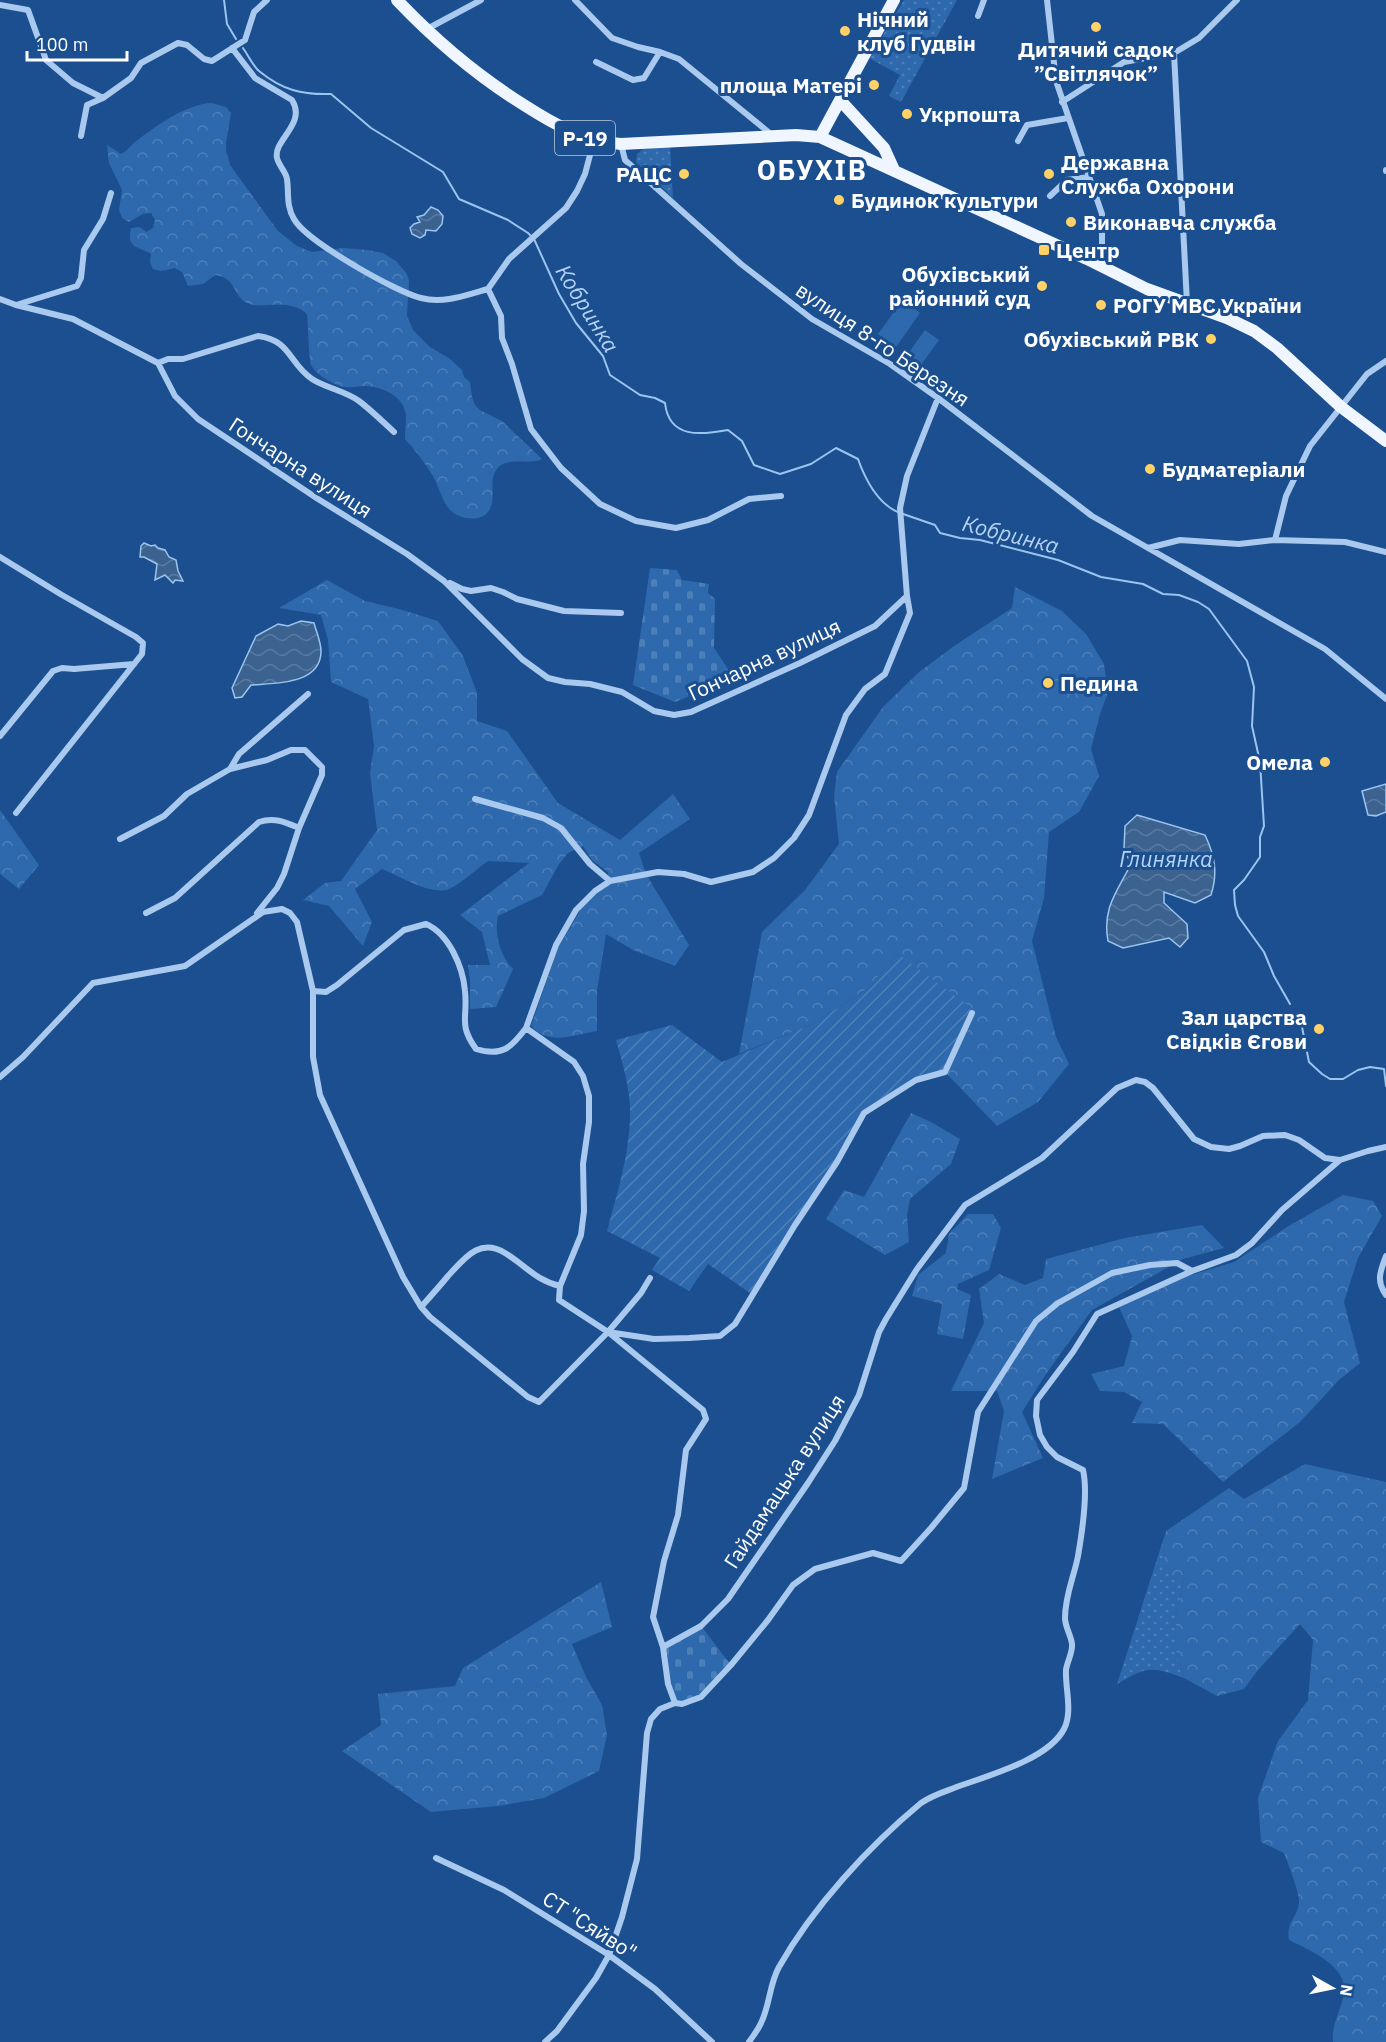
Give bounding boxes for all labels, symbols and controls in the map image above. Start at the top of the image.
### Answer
place label: Нічний клуб Гудвін [857,5,976,57]
marker: Дитячий садок ”Світлячок” [1089,20,1103,34]
scale bar [27,24,128,62]
marker: Нічний клуб Гудвін [838,24,852,38]
text: 100 m [36,33,88,56]
place label: Дитячий садок ”Світлячок” [1018,35,1174,87]
place label: площа Матері [720,71,862,99]
marker: площа Матері [867,78,881,92]
place label: Укрпошта [919,100,1021,128]
marker: Укрпошта [900,107,914,121]
road number: Р-19 [555,121,615,155]
place label: Державна Служба Охорони [1061,148,1234,200]
district label: ОБУХІВ [757,152,867,187]
place label: РАЦС [616,160,672,188]
marker: РАЦС [677,167,691,181]
marker: Державна Служба Охорони [1042,167,1056,181]
place label: Будинок культури [851,186,1038,214]
marker: Будинок культури [832,193,846,207]
place label: Виконавча служба [1083,208,1277,236]
marker: Виконавча служба [1064,215,1078,229]
place label: Центр [1056,236,1120,264]
marker: Центр [1037,243,1051,257]
water label: Кобринка [550,259,626,357]
place label: Обухівський районний суд [889,260,1030,312]
street label: вулиця 8-го Березня [791,275,975,413]
marker: Обухівський районний суд [1035,279,1049,293]
place label: РОГУ МВС України [1113,291,1302,319]
marker: РОГУ МВС України [1094,298,1108,312]
place label: Обухівський РВК [1024,325,1199,353]
marker: Обухівський РВК [1204,332,1218,346]
street label: Гончарна вулиця [224,410,378,524]
place label: Будматеріали [1162,455,1305,483]
marker: Будматеріали [1143,462,1157,476]
water label: Кобринка [960,508,1062,560]
street label: Гончарна вулиця [683,611,845,707]
place label: Педина [1060,669,1138,697]
marker: Педина [1041,676,1055,690]
place label: Омела [1246,748,1313,776]
marker: Омела [1318,755,1332,769]
water label: Глинянка [1119,844,1213,873]
place label: Зал царства Свідків Єгови [1166,1003,1307,1055]
marker: Зал царства Свідків Єгови [1312,1022,1326,1036]
street label: Гайдамацька вулиця [717,1388,851,1574]
street label: СТ "Сяйво" [538,1884,642,1966]
north arrow [1302,1958,1362,2018]
text: N [1336,1983,1358,1998]

